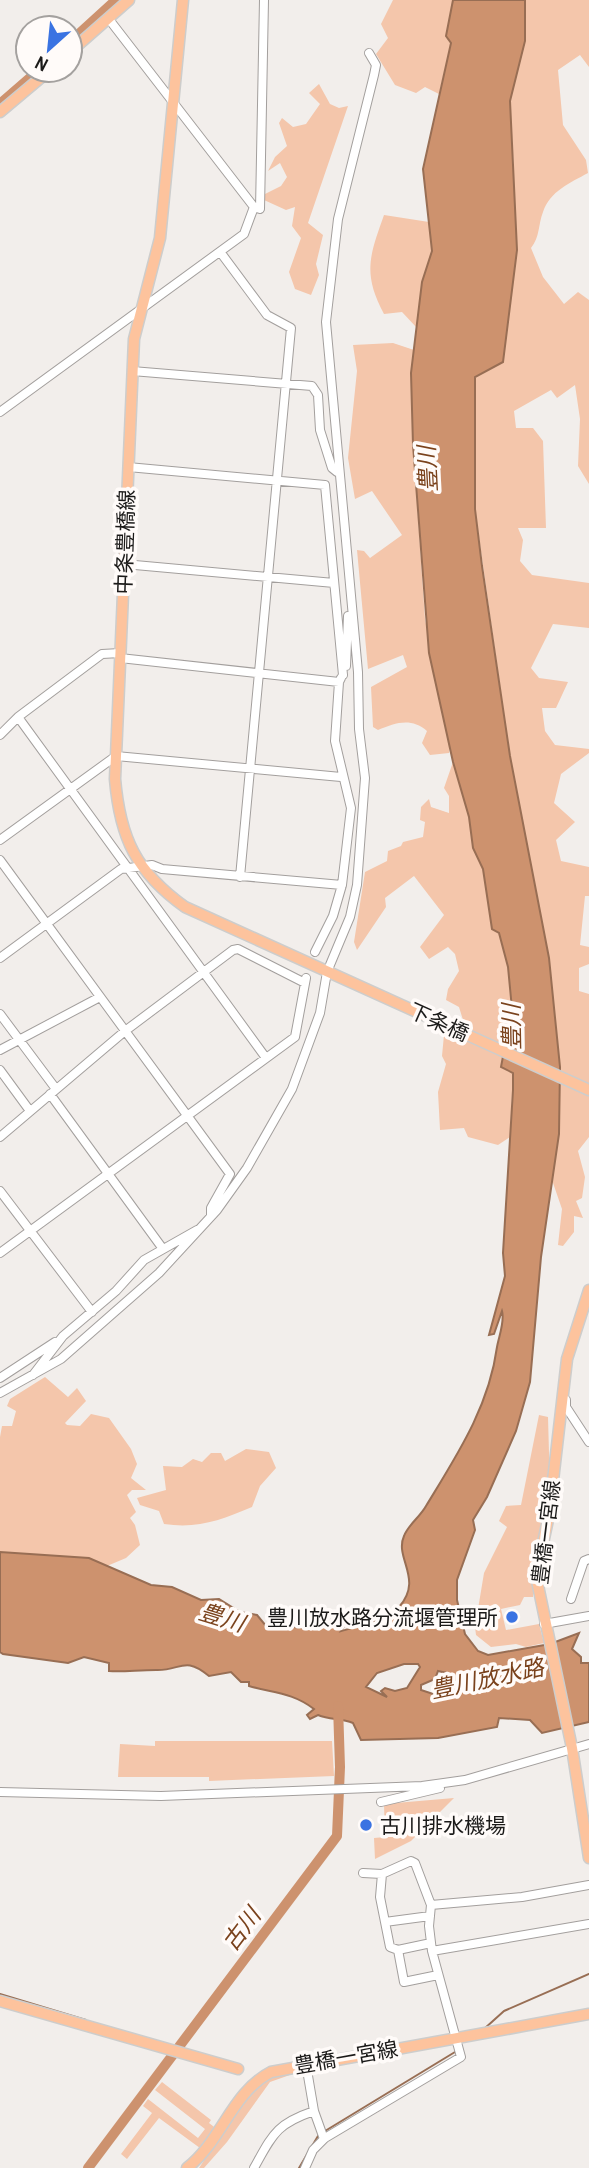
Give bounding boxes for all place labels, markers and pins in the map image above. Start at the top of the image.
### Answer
place label: 豊川放水路分流堰管理所 [267,1603,498,1632]
marker: 豊川放水路分流堰管理所 [504,1609,520,1625]
place label: 古川排水機場 [380,1811,506,1840]
marker: 古川排水機場 [358,1817,374,1833]

